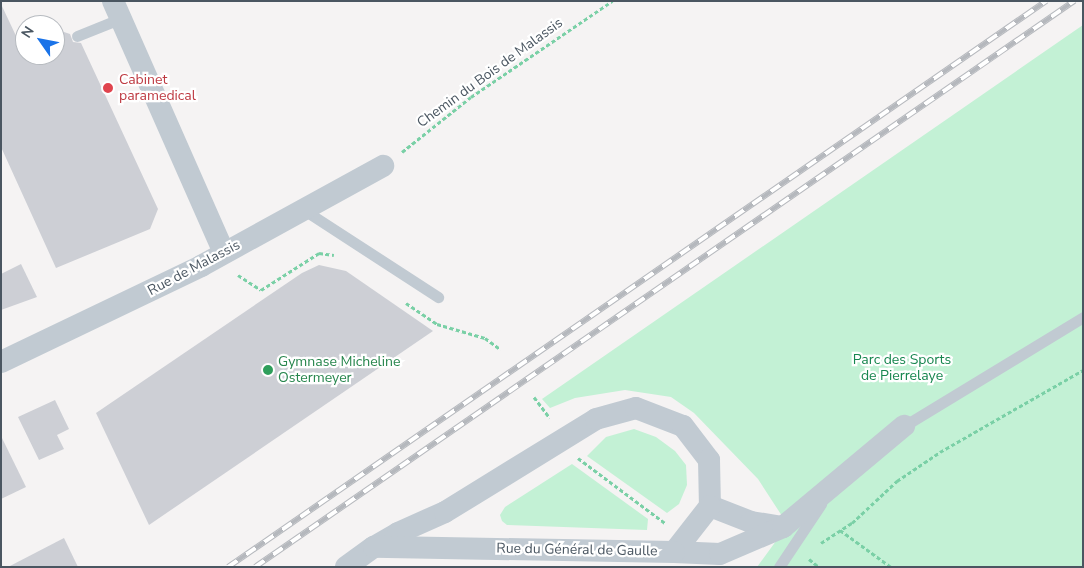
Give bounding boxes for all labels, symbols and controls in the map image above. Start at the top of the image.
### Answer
north arrow [15,15,65,65]
street label: Chemin du Bois de Malassis [414,15,566,131]
text: N [17,23,39,42]
place label: Cabinet paramedical [119,72,196,104]
marker: Cabinet paramedical [101,81,115,95]
street label: Rue de Malassis [145,237,243,299]
park label: Parc des Sports de Pierrelaye [853,352,951,384]
place label: Gymnase Micheline Ostermeyer [278,354,400,387]
marker: Gymnase Micheline Ostermeyer [262,364,274,376]
street label: Rue du Général de Gaulle [496,540,658,560]

